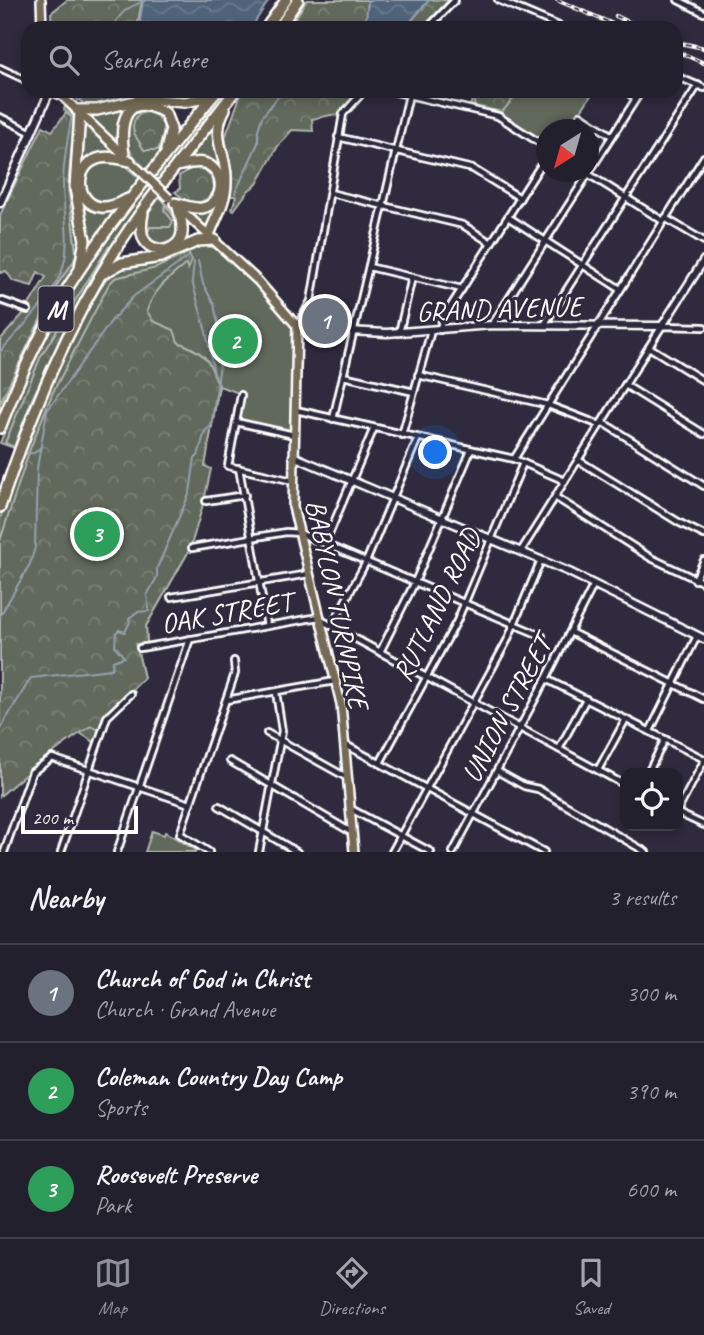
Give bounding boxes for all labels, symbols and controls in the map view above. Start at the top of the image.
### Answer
search box [21,21,683,98]
icon: search [45,41,83,79]
text: Search here [101,43,207,76]
north arrow [536,119,599,182]
road number: M [38,286,74,332]
street label: GRAND AVENUE [416,288,586,329]
pin: 1 [302,295,348,347]
pin: 2 [212,315,258,367]
your location [418,435,452,469]
street label: BABYLON TURNPIKE [298,496,378,716]
pin: 3 [74,508,120,560]
street label: RUTLAND ROAD [385,521,490,687]
street label: OAK STREET [158,583,301,641]
street label: UNION STREET [453,624,563,788]
map controls [620,768,683,831]
button: locate [620,768,683,831]
scale bar [21,803,138,835]
text: 200 m [32,806,73,830]
text: Nearby [28,879,104,917]
text: 3 results [609,883,676,912]
text: Church of God in Christ [95,962,310,995]
text: 1 [46,979,56,1008]
text: 300 m [627,979,676,1008]
text: Church · Grand Avenue [95,995,275,1024]
text: Coleman Country Day Camp [95,1060,342,1093]
text: 2 [46,1077,56,1106]
text: 390 m [627,1077,676,1106]
text: Sports [95,1093,147,1122]
text: Roosevelt Preserve [95,1158,257,1191]
text: 3 [46,1175,56,1204]
text: 600 m [627,1175,676,1204]
text: Park [95,1191,131,1220]
tab: Map [94,1254,132,1320]
tab: Directions [319,1254,385,1320]
tab: Saved [572,1254,610,1320]

